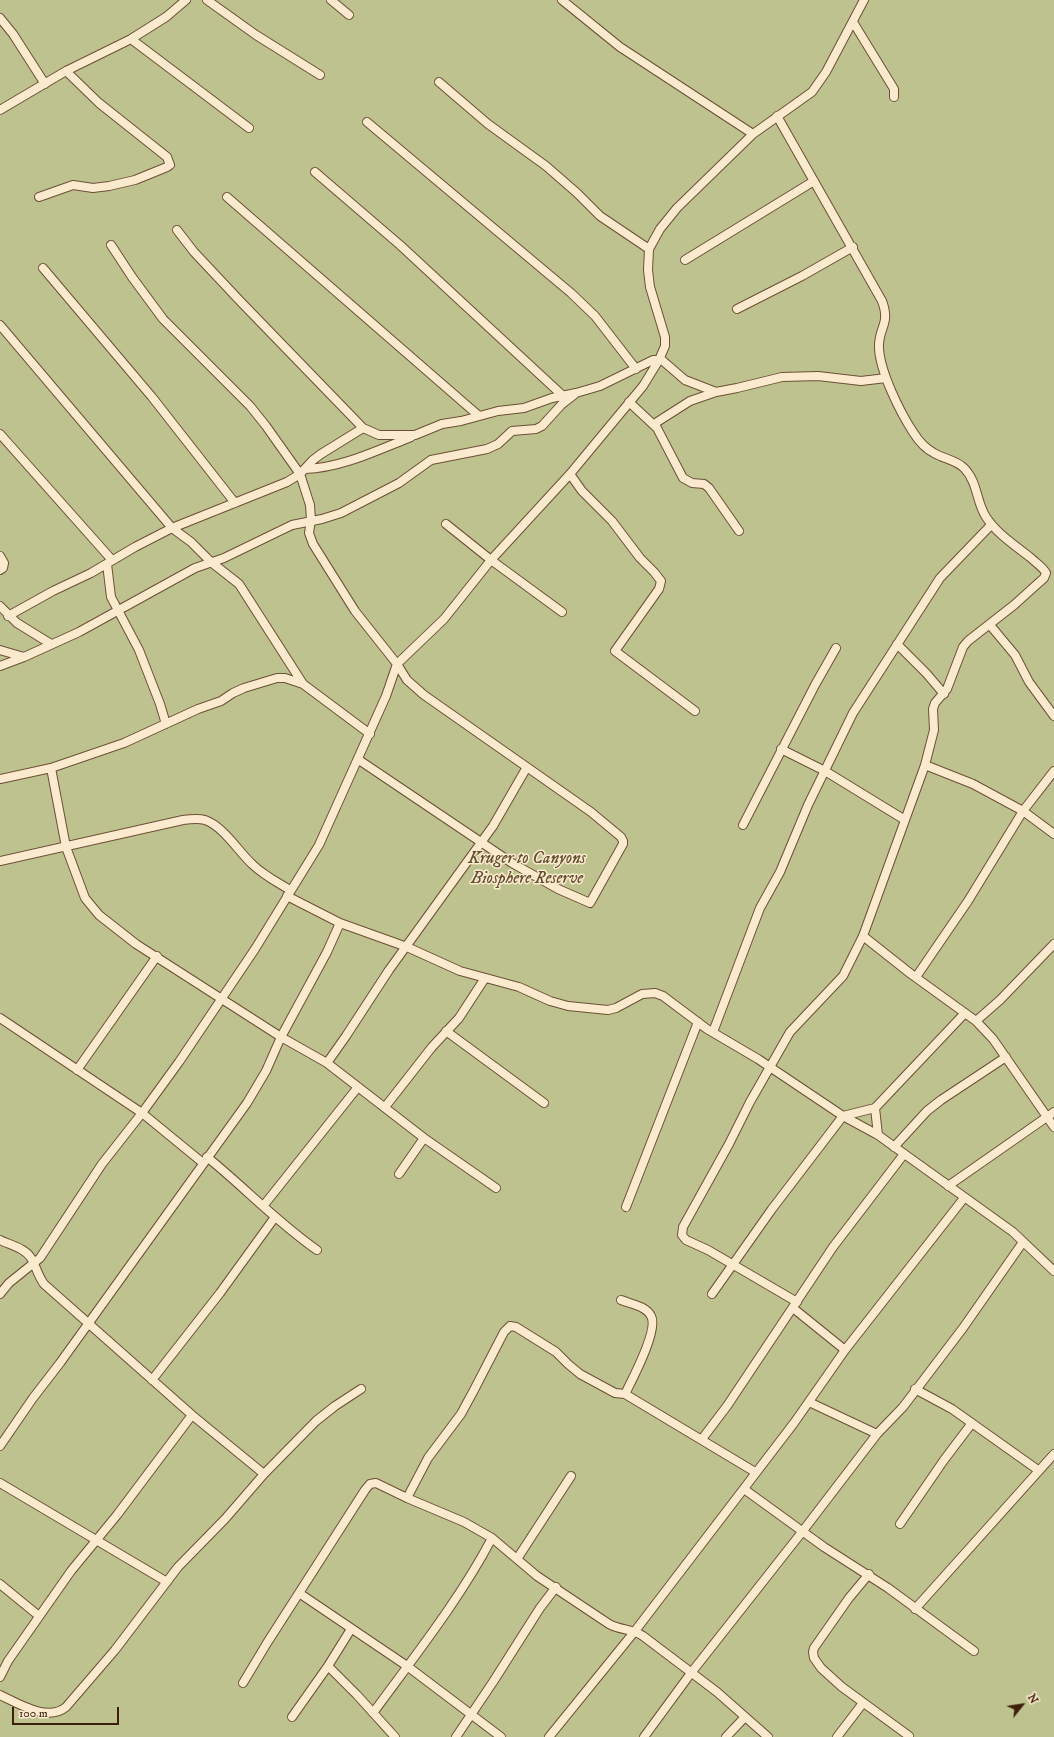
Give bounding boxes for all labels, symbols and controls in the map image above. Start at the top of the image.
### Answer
park label: Kruger to Canyons Biosphere Reserve [468,849,586,889]
north arrow [1002,1685,1042,1725]
text: N [1024,1692,1041,1706]
scale bar [14,1699,121,1725]
text: 100 m [19,1706,48,1721]

